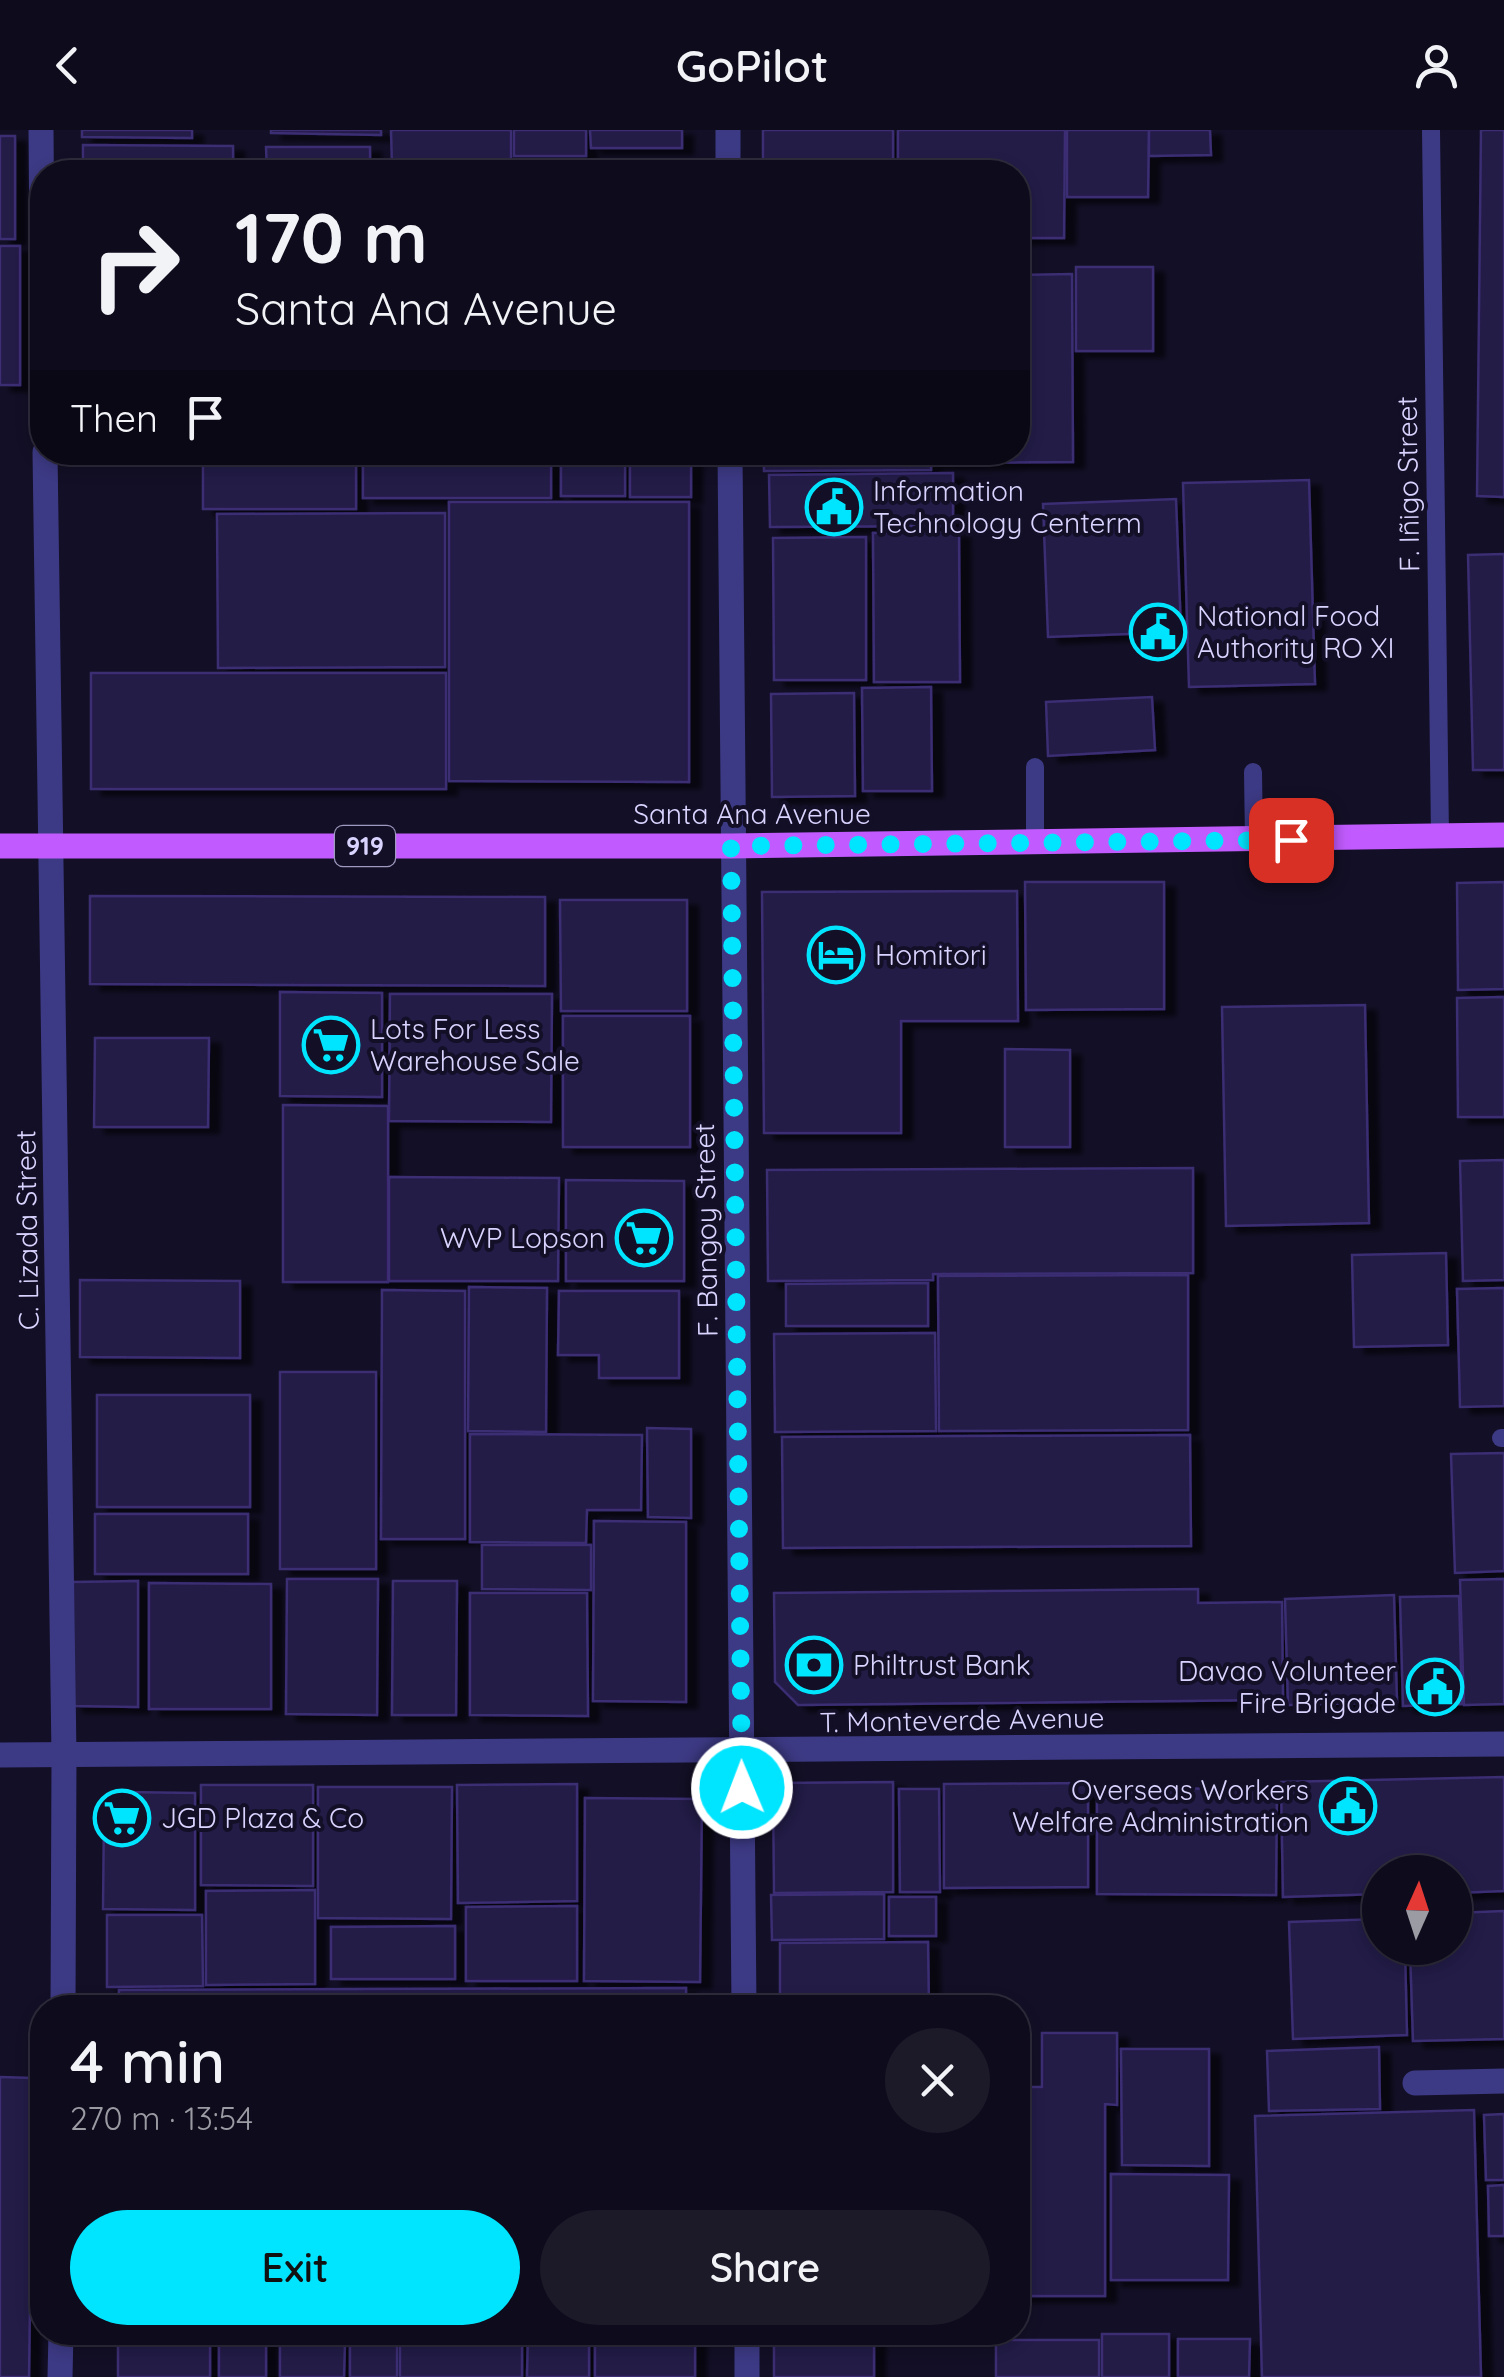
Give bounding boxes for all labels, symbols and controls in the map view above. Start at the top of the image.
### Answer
text: GoPilot [676,37,828,93]
icon: back [40,38,95,93]
icon: person [1409,38,1464,93]
text: 170 m [235,193,428,281]
icon: right [70,200,200,330]
text: Santa Ana Avenue [235,280,617,336]
icon: arrive [178,390,233,445]
text: Then [70,394,158,442]
street label: F. Iñigo Street [1388,396,1427,572]
place label: Information Technology Centerm [873,473,1142,540]
public building icon: Information Technology Centerm [804,477,864,537]
place label: National Food Authority RO XI [1197,598,1394,665]
public building icon: National Food Authority RO XI [1128,602,1188,662]
street label: Santa Ana Avenue [633,796,871,831]
pin [1249,798,1334,883]
icon: arrive [1264,813,1319,868]
road number: 919 [335,826,395,866]
hotel icon: Homitori [806,925,866,985]
place label: Homitori [875,937,987,972]
place label: Lots For Less Warehouse Sale [370,1011,580,1078]
supermarket icon: Lots For Less Warehouse Sale [301,1015,361,1075]
street label: F. Bangoy Street [686,1123,725,1337]
street label: C. Lizada Street [7,1130,46,1330]
supermarket icon: WVP Lopson [614,1208,674,1268]
place label: WVP Lopson [440,1220,605,1255]
bank icon: Philtrust Bank [784,1635,844,1695]
place label: Philtrust Bank [853,1647,1031,1682]
place label: Davao Volunteer Fire Brigade [1178,1653,1396,1720]
public building icon: Davao Volunteer Fire Brigade [1405,1657,1465,1717]
street label: T. Monteverde Avenue [819,1700,1105,1739]
position arrow [690,1736,794,1840]
place label: Overseas Workers Welfare Administration [1012,1772,1309,1839]
public building icon: Overseas Workers Welfare Administration [1318,1776,1378,1836]
supermarket icon: JGD Plaza & Co [92,1788,152,1848]
place label: JGD Plaza & Co [161,1800,364,1835]
north arrow [1362,1855,1472,1965]
map controls [1362,1855,1472,1965]
text: 4 min [70,2023,225,2098]
button: close [885,2028,990,2133]
text: 270 m · 13:54 [70,2098,253,2138]
button: Exit [70,2210,520,2325]
button: Share [540,2210,990,2325]

